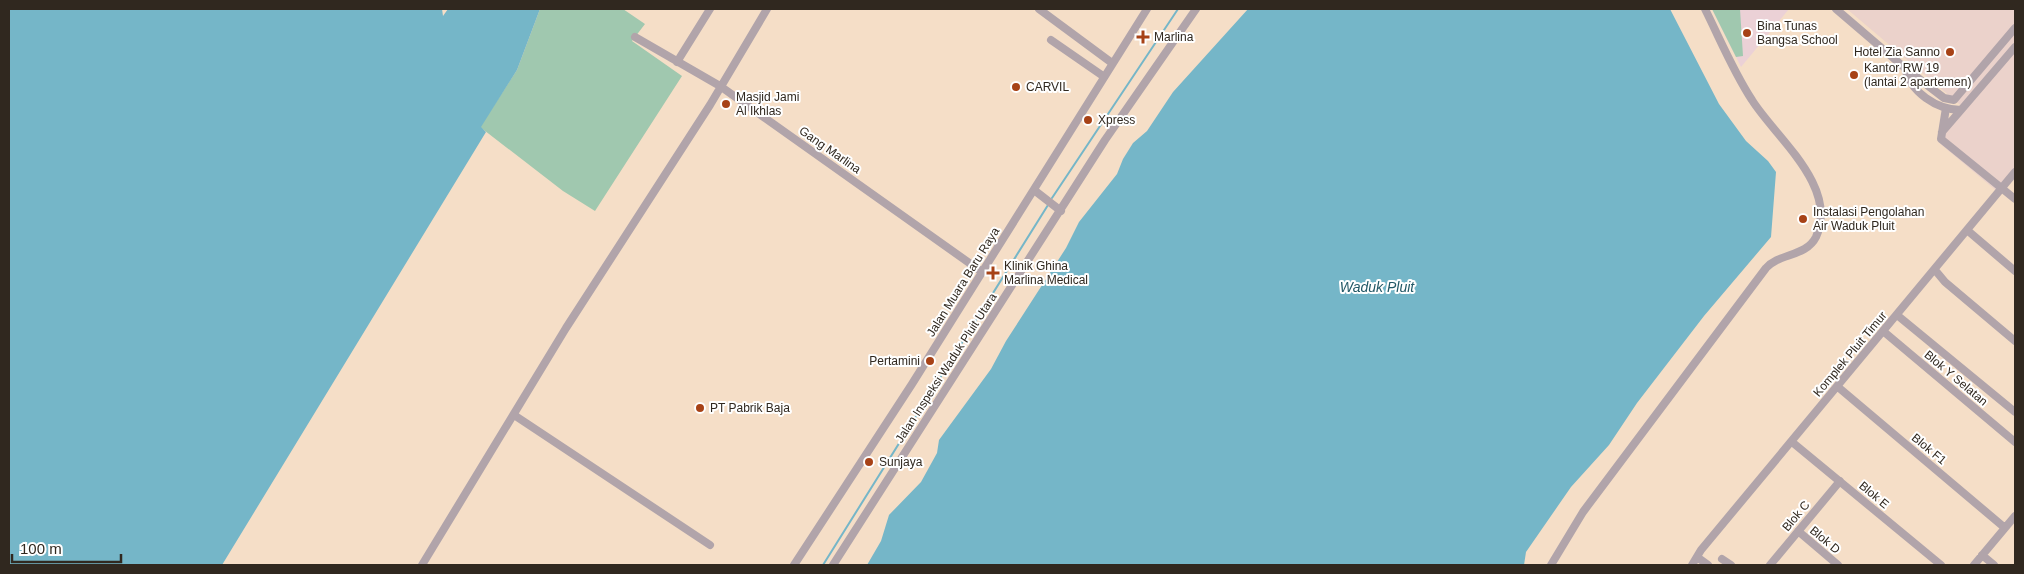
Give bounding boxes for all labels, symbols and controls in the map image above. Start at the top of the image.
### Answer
place label: Bina Tunas Bangsa School [1757,19,1838,47]
marker: Bina Tunas Bangsa School [1741,27,1753,39]
marker: Marlina [1136,30,1150,44]
place label: Marlina [1154,30,1194,44]
place label: Hotel Zia Sanno [1854,45,1940,59]
marker: Hotel Zia Sanno [1944,46,1956,58]
place label: Kantor RW 19 (lantai 2 apartemen) [1864,61,1971,89]
marker: Kantor RW 19 (lantai 2 apartemen) [1848,69,1860,81]
place label: CARVIL [1026,80,1069,94]
marker: CARVIL [1010,81,1022,93]
place label: Masjid Jami Al Ikhlas [736,90,799,118]
marker: Masjid Jami Al Ikhlas [720,98,732,110]
place label: Xpress [1098,113,1135,127]
marker: Xpress [1082,114,1094,126]
street label: Gang Marlina [796,124,864,177]
place label: Instalasi Pengolahan Air Waduk Pluit [1813,205,1924,233]
marker: Instalasi Pengolahan Air Waduk Pluit [1797,213,1809,225]
street label: Jalan Muara Baru Raya [924,225,1003,339]
place label: Klinik Ghina Marlina Medical [1004,259,1088,287]
marker: Klinik Ghina Marlina Medical [986,266,1000,280]
water label: Waduk Pluit [1340,279,1415,295]
street label: Jalan Inspeksi Waduk Pluit Utara [892,290,1000,445]
street label: Komplek Pluit Timur [1810,309,1890,399]
street label: Blok Y Selatan [1922,347,1990,409]
place label: Pertamini [869,354,920,368]
marker: Pertamini [924,355,936,367]
place label: PT Pabrik Baja [710,401,790,415]
marker: PT Pabrik Baja [694,402,706,414]
street label: Blok F1 [1909,431,1949,468]
place label: Sunjaya [879,455,923,469]
marker: Sunjaya [863,456,875,468]
street label: Blok E [1856,478,1892,512]
street label: Blok C [1779,498,1813,534]
street label: Blok D [1807,523,1843,557]
scale bar [12,532,121,564]
text: 100 m [20,540,62,557]

